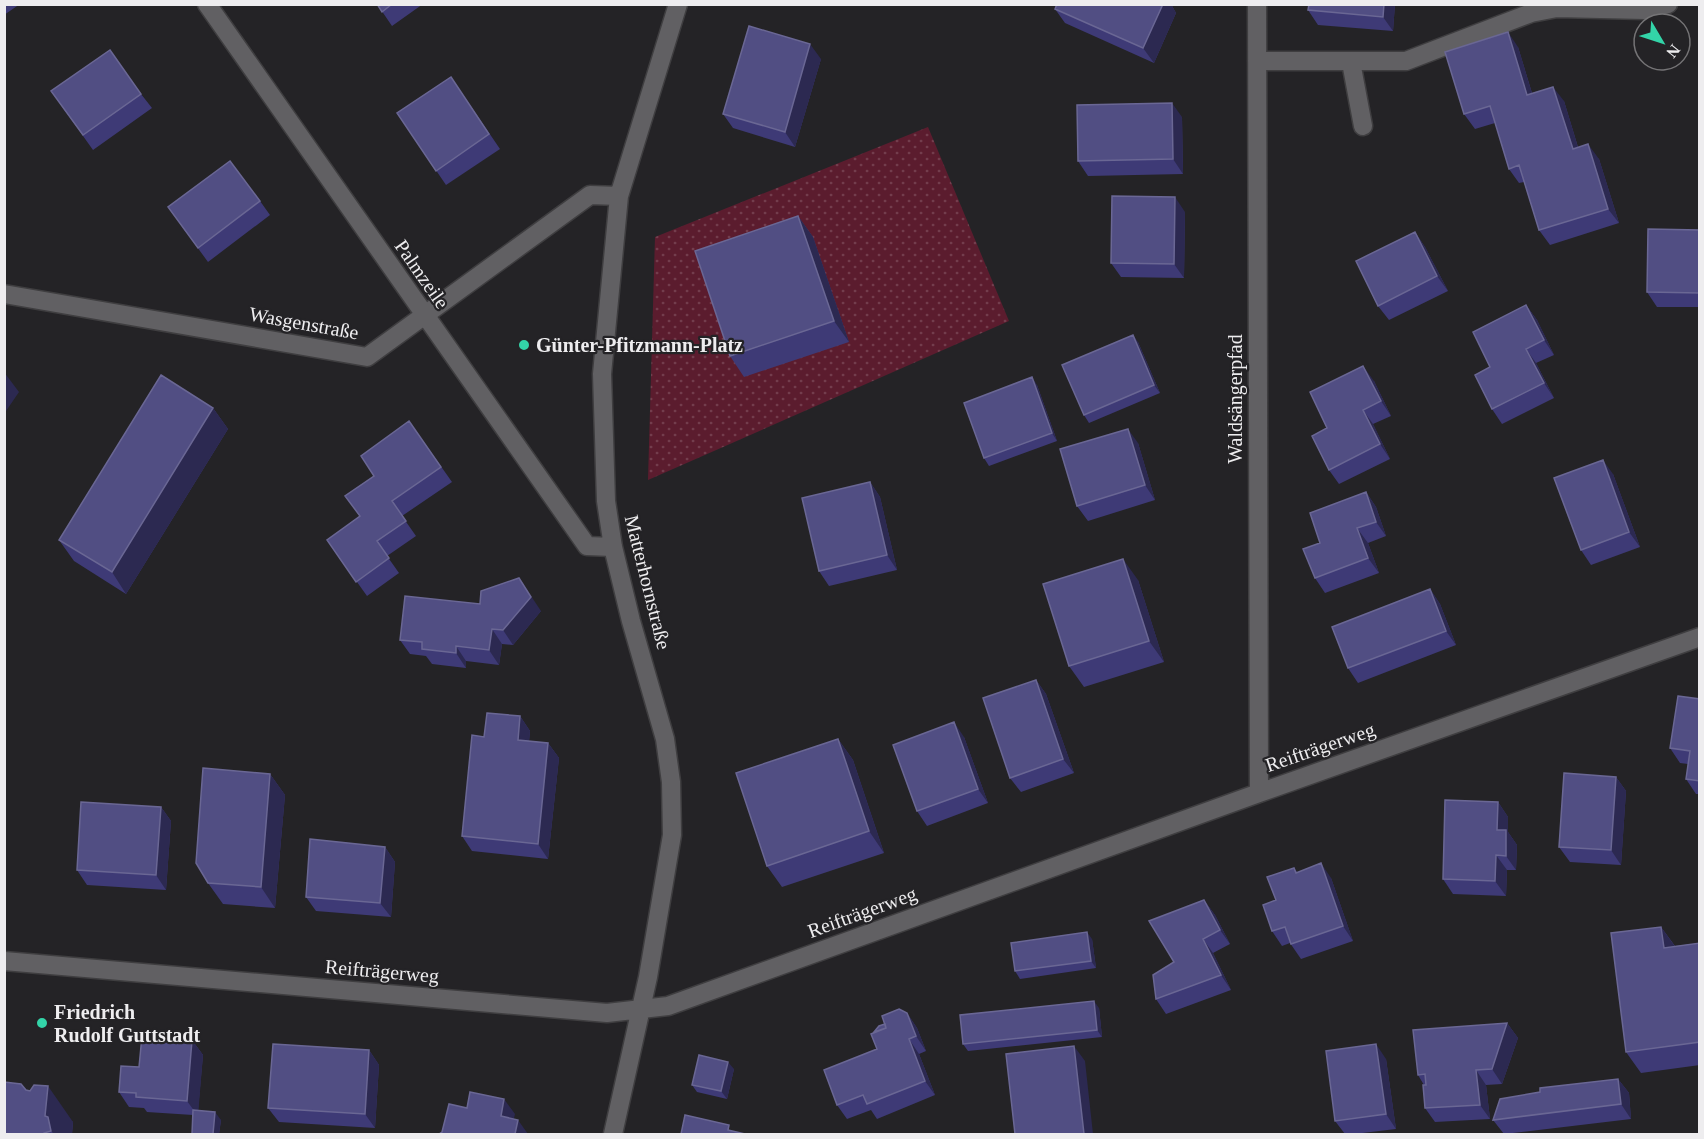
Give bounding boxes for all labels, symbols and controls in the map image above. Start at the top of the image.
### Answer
north arrow [1632,12,1692,72]
text: N [1663,41,1684,61]
street label: Palmzeile [390,235,454,313]
street label: Wasgenstraße [247,303,360,344]
place label: Günter-Pfitzmann-Platz [536,334,743,356]
street label: Waldsängerpfad [1224,334,1247,464]
marker: Günter-Pfitzmann-Platz [517,338,531,352]
street label: Matterhornstraße [621,513,675,652]
street label: Reifträgerweg [1262,718,1378,777]
street label: Reifträgerweg [804,882,920,943]
street label: Reifträgerweg [324,955,440,988]
place label: Friedrich Rudolf Guttstadt [54,1001,200,1046]
marker: Friedrich Rudolf Guttstadt [35,1016,49,1030]

